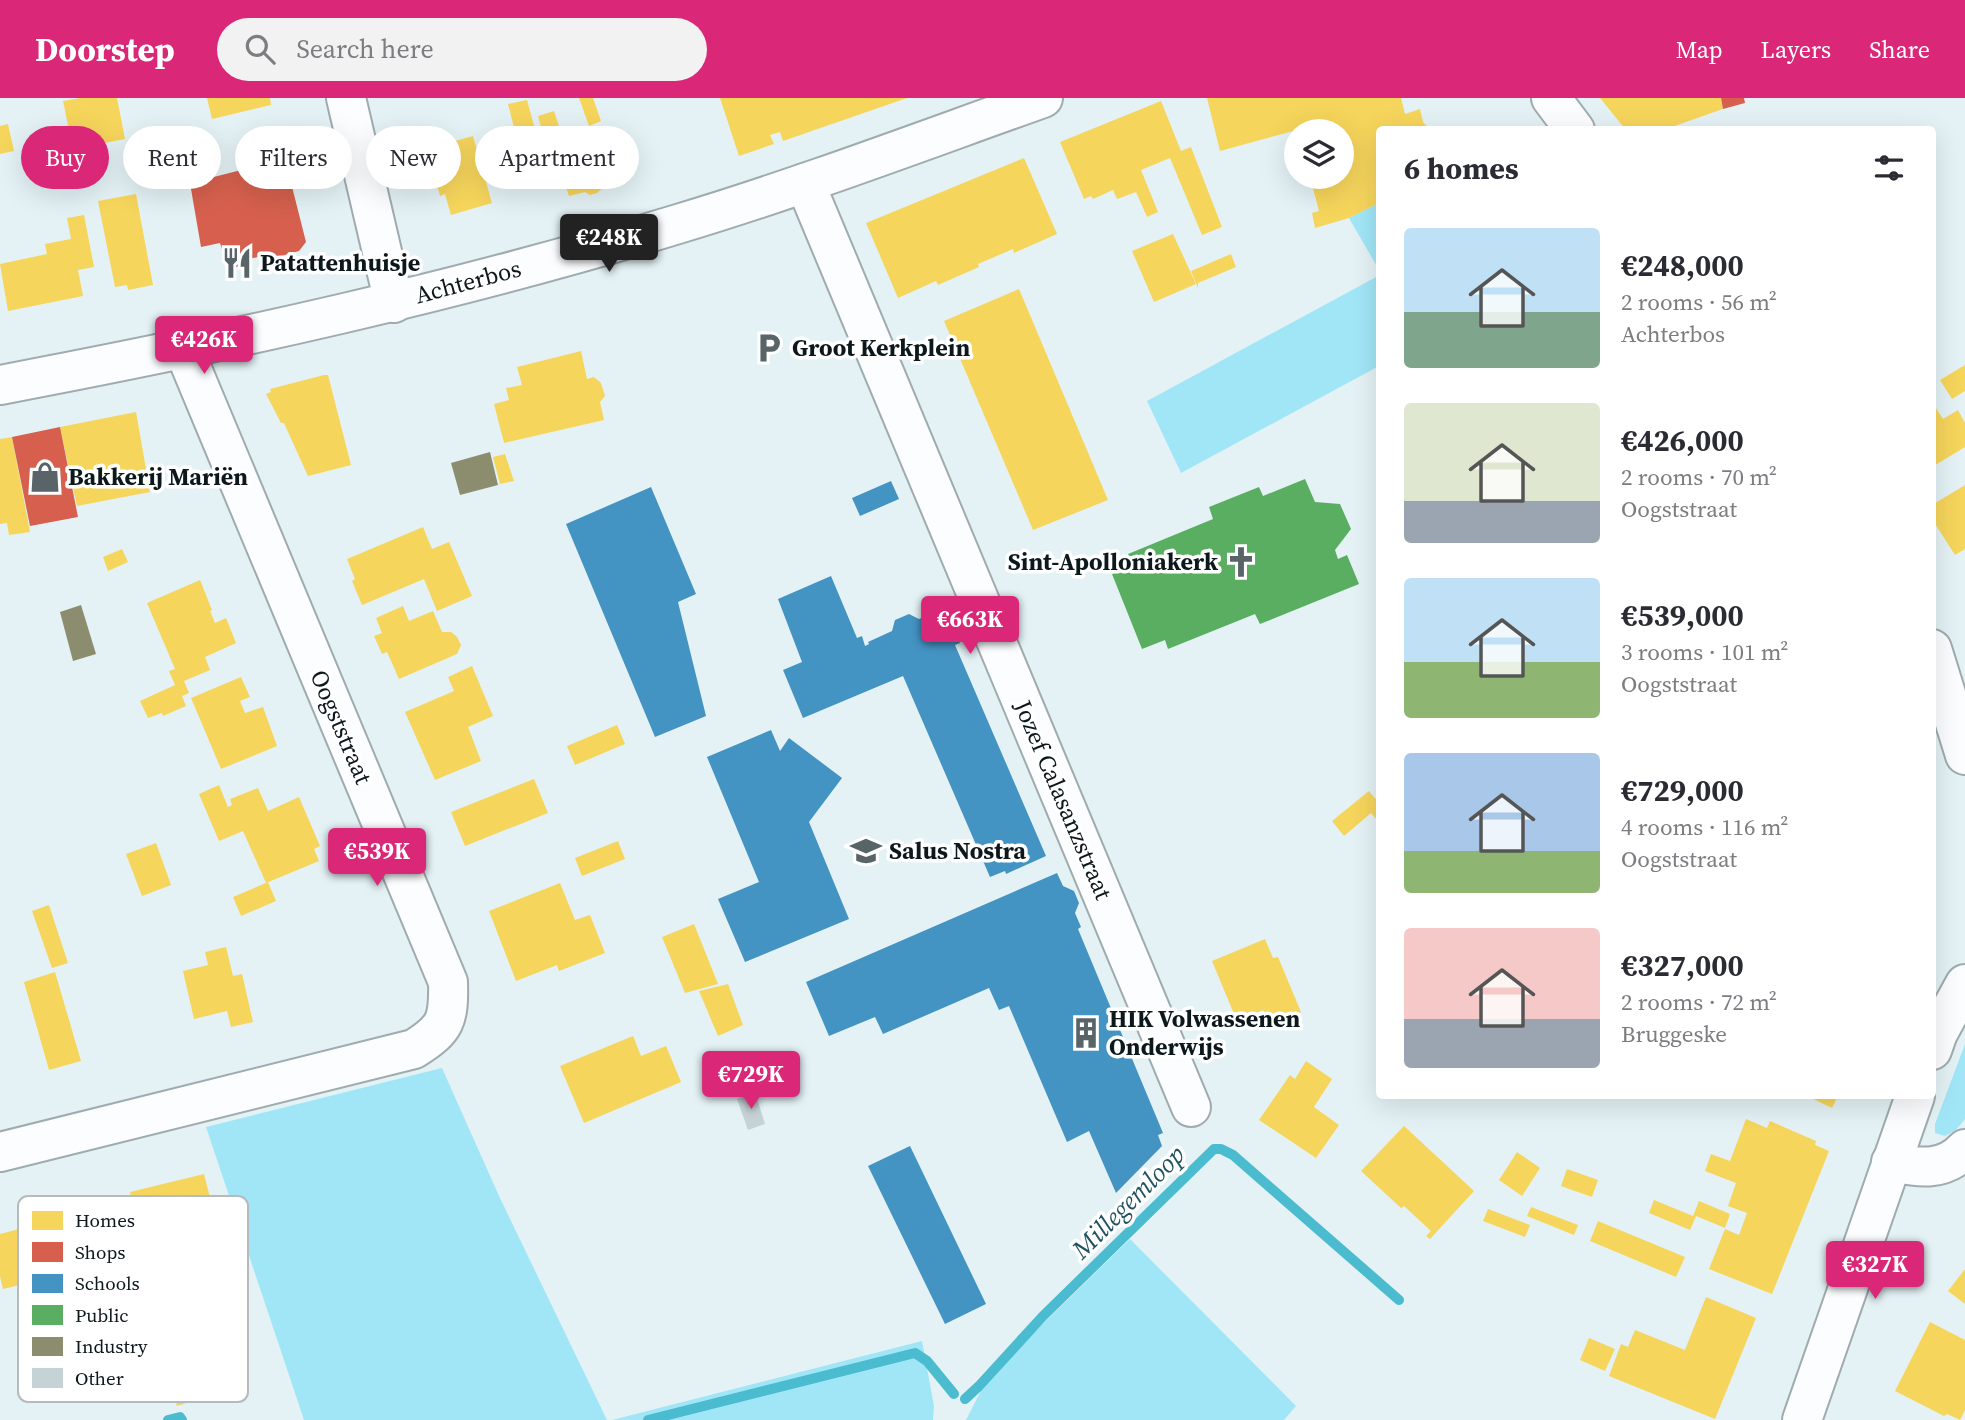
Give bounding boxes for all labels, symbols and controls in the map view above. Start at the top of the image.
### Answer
search box [217,18,707,81]
text: Doorstep [35,27,175,72]
icon: search [241,30,279,68]
text: Search here [297,31,434,67]
text: Map [1676,33,1723,66]
text: Layers [1761,33,1831,66]
text: Share [1869,33,1930,66]
map controls [1284,119,1354,189]
button: layers [1284,119,1354,189]
chip: Buy [21,126,109,189]
chip: Rent [123,126,221,189]
chip: Filters [235,126,352,189]
chip: New [366,126,461,189]
chip: Apartment [475,126,639,189]
text: 6 homes [1404,148,1519,189]
icon: filters [1870,149,1908,187]
pin: €248K [560,214,658,274]
text: €248K [576,221,642,253]
text: €248,000 [1621,245,1744,286]
restaurant icon: Patattenhuisje [220,246,254,280]
place label: Patattenhuisje [260,246,420,279]
street label: Achterbos [411,252,525,312]
icon: home [1460,256,1544,340]
text: 2 rooms · 56 m² [1621,286,1777,318]
pin: €426K [155,316,253,376]
text: Achterbos [1621,318,1725,350]
text: €426K [171,323,237,355]
parking icon: Groot Kerkplein [752,331,786,365]
place label: Groot Kerkplein [792,331,970,364]
text: €426,000 [1621,420,1744,461]
icon: home [1460,431,1544,515]
shop icon: Bakkerij Mariën [28,460,62,494]
place label: Bakkerij Mariën [68,460,248,493]
text: 2 rooms · 70 m² [1621,461,1777,493]
text: Oogststraat [1621,493,1737,525]
place label: Sint-Apolloniakerk [1008,545,1219,578]
church icon: Sint-Apolloniakerk [1224,545,1258,579]
text: €539,000 [1621,595,1744,636]
pin: €663K [921,596,1019,656]
text: €663K [937,603,1003,635]
icon: home [1460,606,1544,690]
text: 3 rooms · 101 m² [1621,636,1788,668]
street label: Oogststraat [303,665,380,789]
text: Oogststraat [1621,668,1737,700]
street label: Jozef Calasanzstraat [1006,694,1120,905]
text: €729,000 [1621,770,1744,811]
icon: home [1460,781,1544,865]
text: 4 rooms · 116 m² [1621,811,1788,843]
pin: €539K [328,828,426,888]
school or university icon: Salus Nostra [849,834,883,868]
place label: Salus Nostra [889,834,1026,867]
text: €539K [344,835,410,867]
text: Oogststraat [1621,843,1737,875]
text: €327,000 [1621,945,1744,986]
icon: home [1460,956,1544,1040]
text: 2 rooms · 72 m² [1621,986,1777,1018]
place label: HIK Volwassenen Onderwijs [1109,1002,1300,1063]
building icon: HIK Volwassenen Onderwijs [1069,1016,1103,1050]
text: Bruggeske [1621,1018,1727,1050]
pin: €729K [702,1052,800,1111]
text: €729K [718,1058,784,1090]
water label: Millegemloop [1063,1137,1193,1267]
legend [18,1196,248,1402]
text: Homes [75,1207,135,1233]
text: Shops [75,1239,126,1265]
pin: €327K [1826,1242,1924,1301]
text: €327K [1842,1248,1908,1280]
text: Schools [75,1270,140,1296]
text: Public [75,1302,129,1328]
text: Industry [75,1333,148,1359]
text: Other [75,1365,124,1391]

